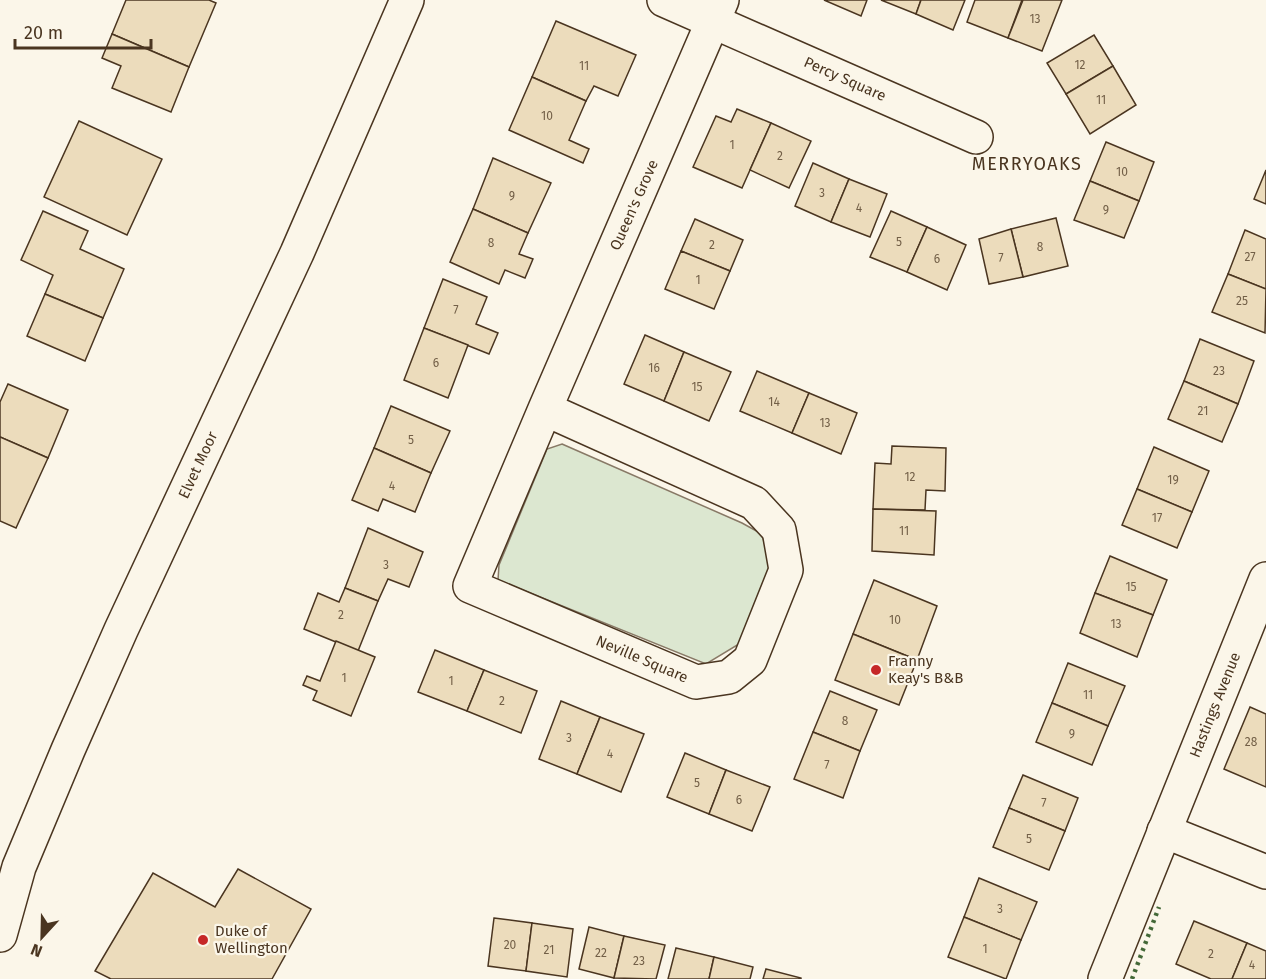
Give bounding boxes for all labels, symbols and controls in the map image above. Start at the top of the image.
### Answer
scale bar [15,12,152,50]
house number: 13 [1029,12,1041,26]
text: 20 m [24,22,63,44]
street label: Percy Square [801,53,889,105]
house number: 12 [1074,58,1086,72]
house number: 11 [579,59,589,73]
house number: 11 [1096,93,1106,107]
house number: 10 [541,109,553,123]
house number: 1 [729,138,735,152]
house number: 2 [777,149,783,163]
district label: MERRYOAKS [972,153,1082,175]
street label: Queen's Grove [606,157,662,253]
house number: 10 [1116,165,1128,179]
house number: 3 [819,186,825,200]
house number: 9 [509,189,515,203]
house number: 4 [856,201,863,215]
house number: 9 [1103,203,1109,217]
house number: 5 [896,235,902,249]
house number: 8 [488,236,495,250]
house number: 2 [709,238,715,252]
house number: 8 [1037,240,1044,254]
house number: 27 [1244,250,1256,264]
house number: 7 [998,251,1004,265]
house number: 6 [934,252,940,266]
house number: 1 [695,273,701,287]
house number: 25 [1236,294,1248,308]
house number: 7 [453,303,459,317]
house number: 6 [433,356,439,370]
house number: 16 [648,361,660,375]
house number: 23 [1213,364,1225,378]
house number: 15 [691,380,703,394]
house number: 14 [768,395,780,409]
house number: 21 [1198,404,1208,418]
house number: 13 [819,416,831,430]
street label: Elvet Moor [175,428,221,501]
house number: 5 [408,433,414,447]
house number: 12 [904,470,916,484]
house number: 19 [1167,473,1179,487]
house number: 4 [389,479,396,493]
house number: 17 [1152,511,1162,525]
house number: 11 [899,524,909,538]
house number: 3 [383,558,389,572]
house number: 15 [1125,580,1137,594]
house number: 2 [338,608,344,622]
house number: 10 [889,613,901,627]
house number: 13 [1110,617,1122,631]
street label: Neville Square [593,631,691,687]
street label: Hastings Avenue [1186,650,1244,760]
place label: Franny Keay's B&B [888,652,963,687]
marker: Franny Keay's B&B [869,663,883,677]
house number: 1 [341,671,347,685]
house number: 1 [448,674,454,688]
house number: 11 [1083,688,1093,702]
house number: 2 [499,694,505,708]
house number: 8 [842,714,849,728]
house number: 9 [1069,727,1075,741]
house number: 3 [566,731,572,745]
house number: 28 [1245,735,1258,749]
house number: 4 [607,747,614,761]
house number: 7 [824,758,830,772]
house number: 5 [694,776,700,790]
house number: 6 [736,793,742,807]
house number: 7 [1041,796,1047,810]
house number: 5 [1026,832,1032,846]
house number: 3 [997,902,1003,916]
north arrow [12,907,72,967]
place label: Duke of Wellington [215,922,288,957]
marker: Duke of Wellington [196,933,210,947]
house number: 20 [504,938,517,952]
text: N [28,940,45,961]
house number: 1 [982,942,988,956]
house number: 21 [544,943,554,957]
house number: 22 [595,946,607,960]
house number: 2 [1208,947,1214,961]
house number: 23 [633,954,645,968]
house number: 4 [1249,958,1256,972]

